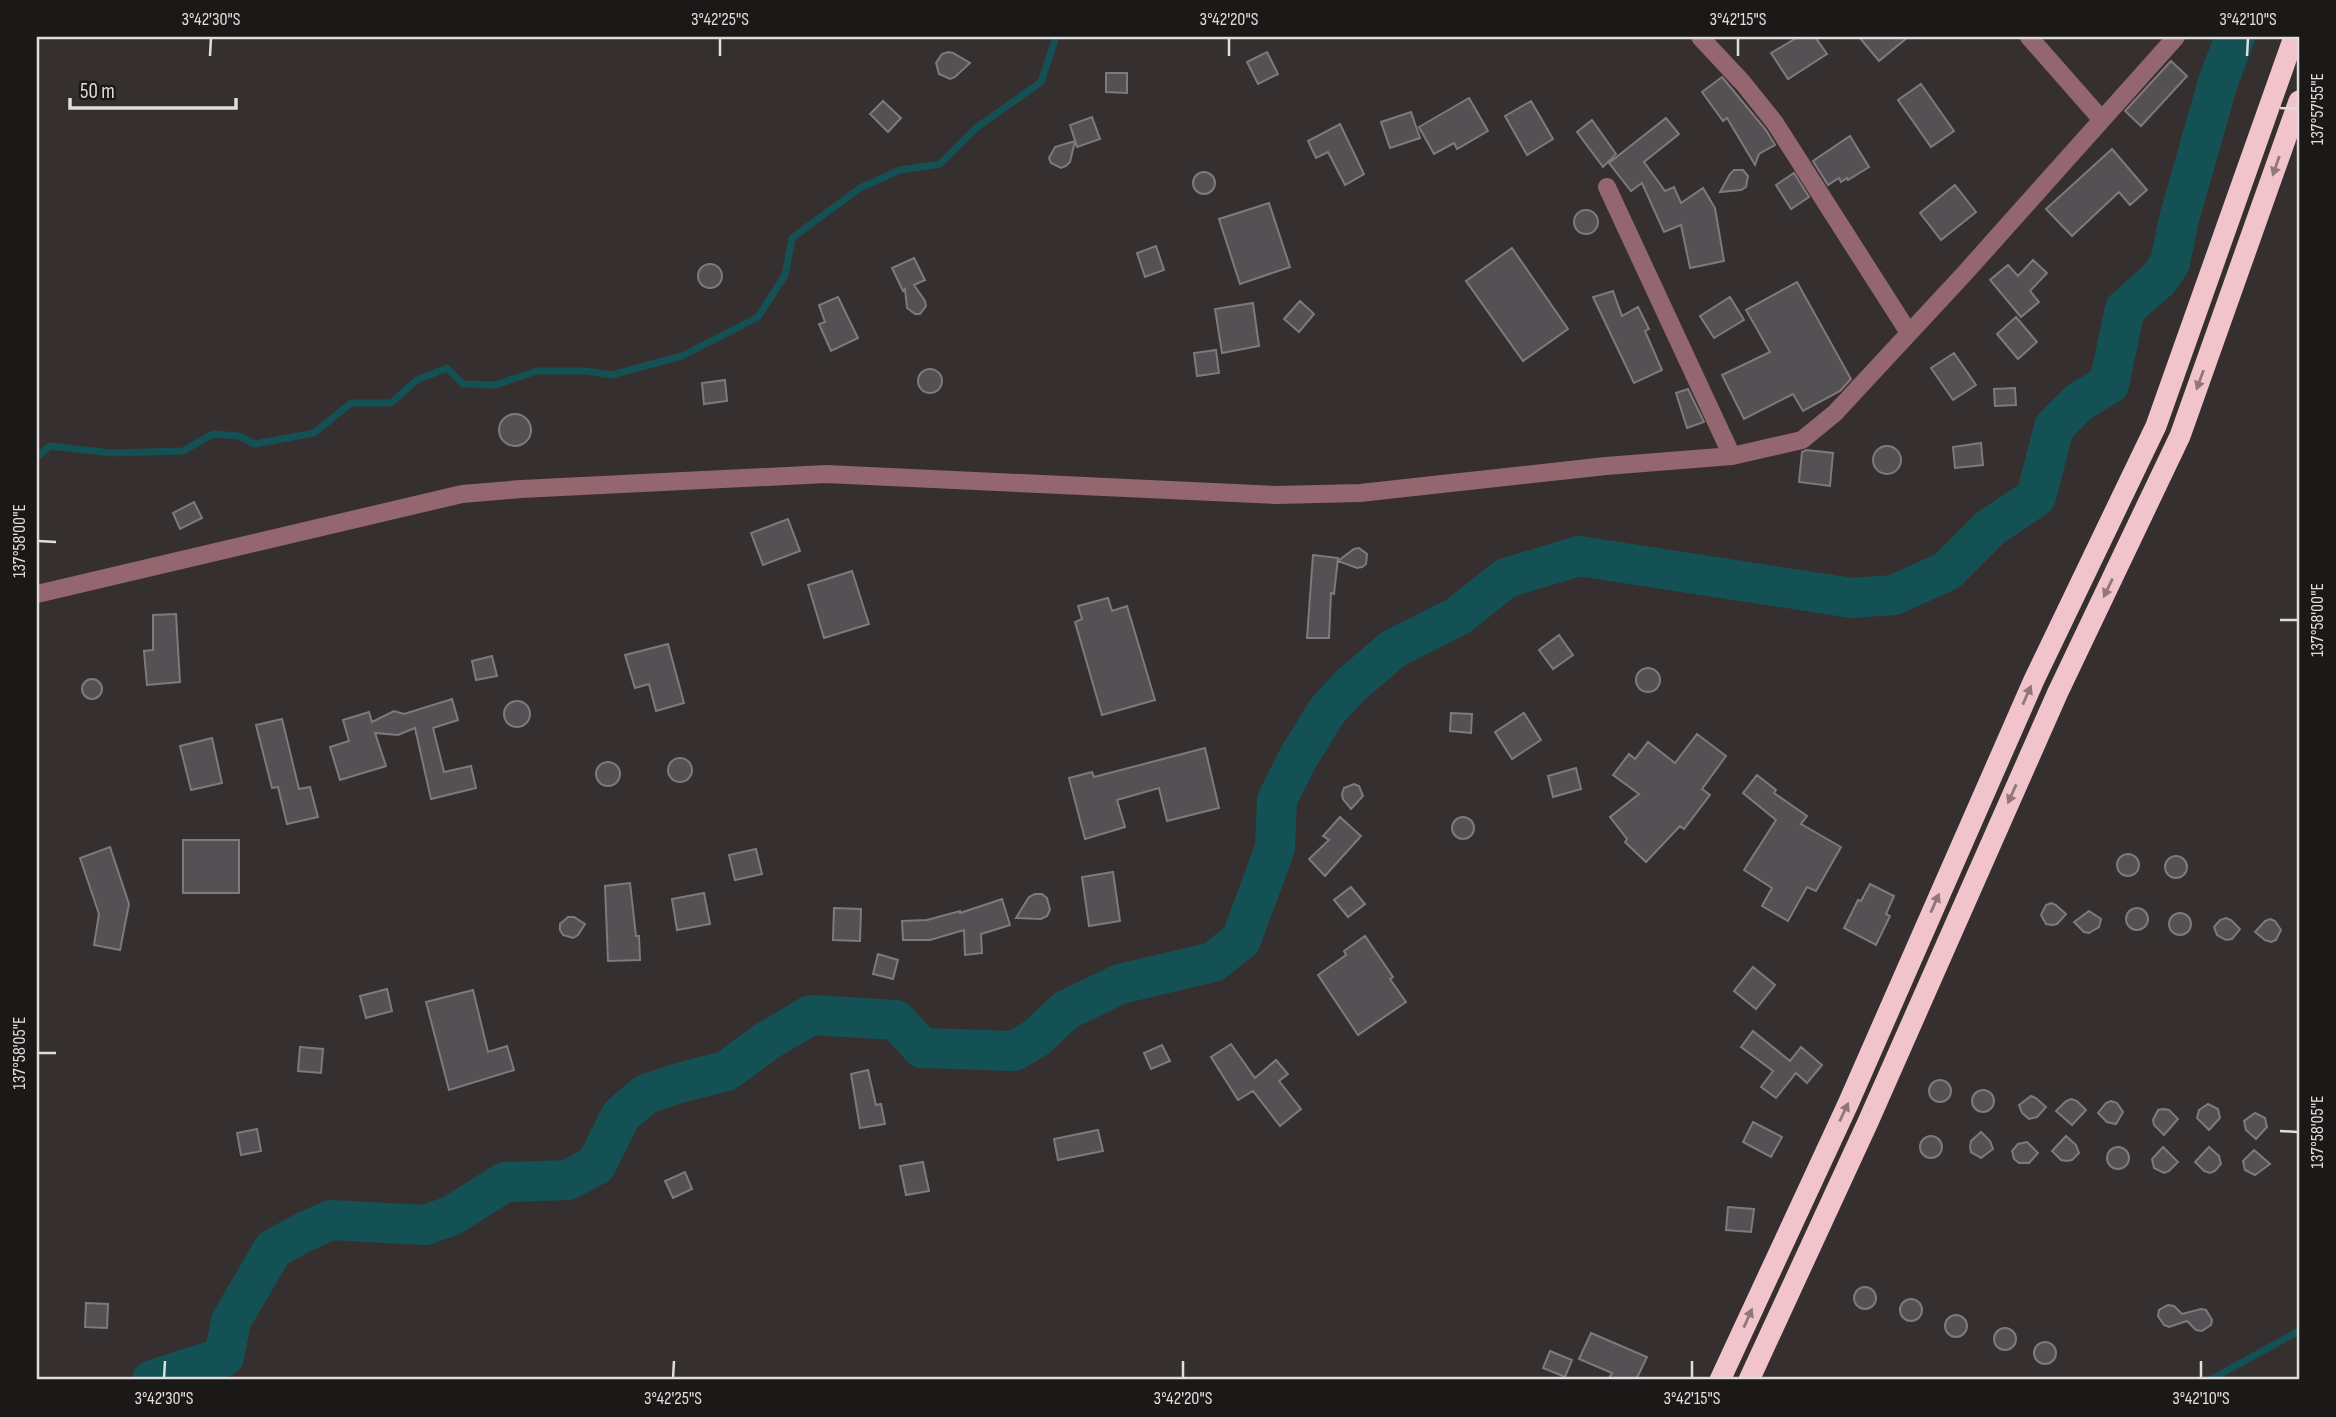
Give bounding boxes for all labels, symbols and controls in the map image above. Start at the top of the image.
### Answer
text: 3°42'30"S [182,9,241,30]
text: 3°42'25"S [691,9,749,30]
text: 3°42'20"S [1200,9,1259,30]
text: 3°42'15"S [1710,9,1767,30]
text: 3°42'10"S [2219,9,2277,30]
scale bar [70,66,236,110]
text: 137°57'55"E [2307,73,2328,145]
text: 50 m [80,79,115,104]
one-way arrow [2271,155,2282,176]
one-way arrow [2195,370,2206,391]
text: 137°58'00"E [9,504,30,578]
one-way arrow [2103,578,2114,598]
text: 137°58'00"E [2307,583,2328,657]
one-way arrow [2022,685,2033,706]
one-way arrow [2006,784,2018,804]
one-way arrow [1930,893,1941,914]
text: 137°58'05"E [9,1017,30,1089]
text: 137°58'05"E [2307,1096,2328,1168]
one-way arrow [1838,1102,1850,1122]
one-way arrow [1742,1308,1754,1328]
text: 3°42'30"S [135,1388,194,1409]
text: 3°42'25"S [644,1388,702,1409]
text: 3°42'20"S [1154,1388,1213,1409]
text: 3°42'15"S [1664,1388,1721,1409]
text: 3°42'10"S [2172,1388,2230,1409]

